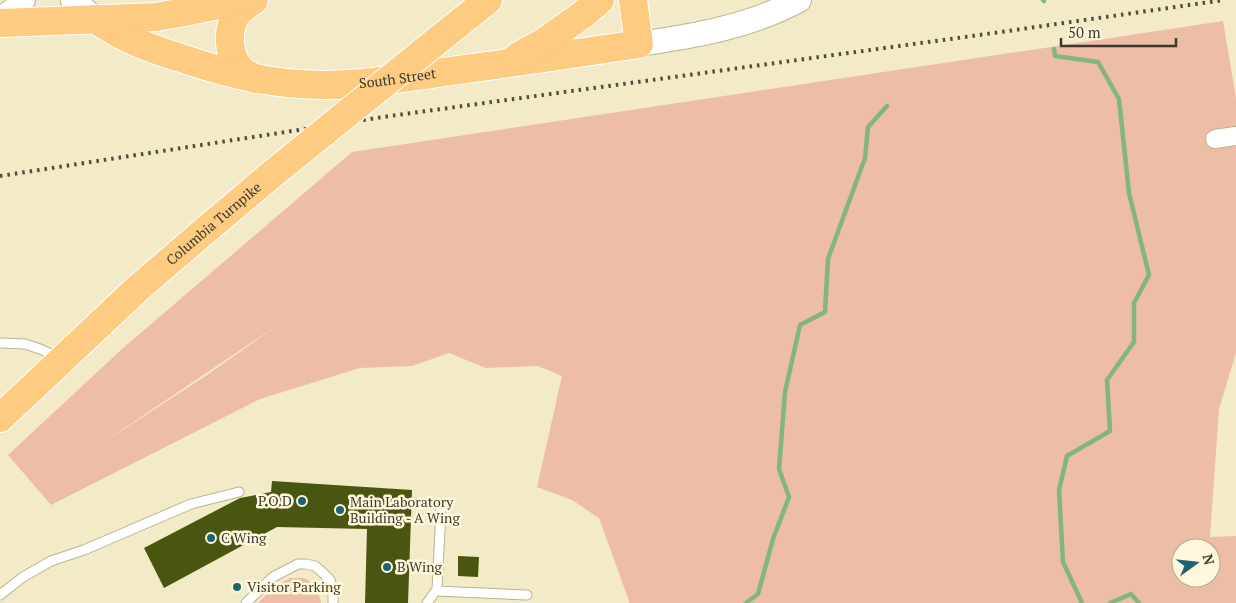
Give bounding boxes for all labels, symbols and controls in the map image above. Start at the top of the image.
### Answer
scale bar [1061,15,1176,47]
text: 50 m [1068,22,1101,42]
street label: South Street [358,63,438,92]
street label: Columbia Turnpike [162,177,265,269]
place label: P.O.D [258,491,292,510]
place label: Main Laboratory Building - A Wing [350,492,460,527]
marker: P.O.D [296,495,308,507]
marker: Main Laboratory Building - A Wing [334,504,346,516]
place label: C Wing [221,528,267,547]
marker: C Wing [205,532,217,544]
north arrow [1171,538,1221,588]
text: N [1198,552,1220,567]
place label: B Wing [397,557,443,576]
marker: B Wing [381,561,393,573]
place label: Visitor Parking [247,577,341,596]
marker: Visitor Parking [231,581,243,593]

